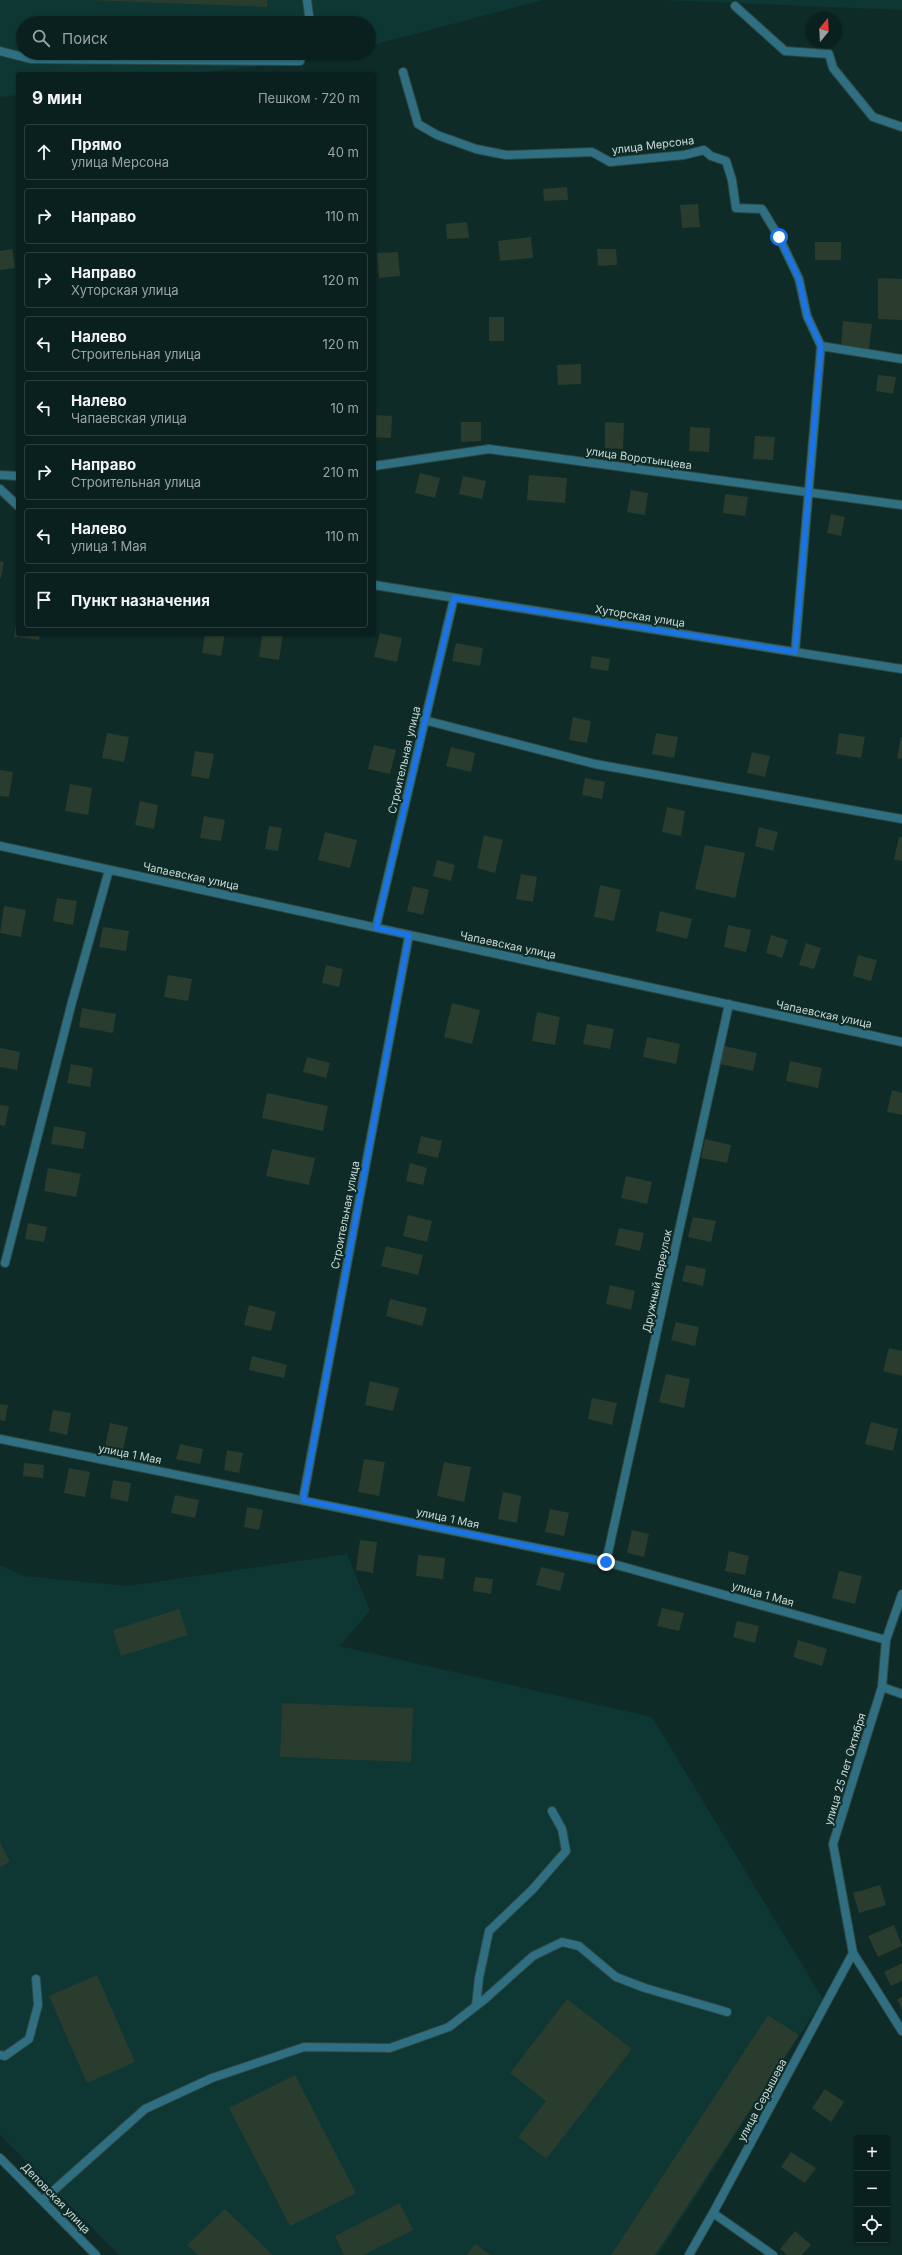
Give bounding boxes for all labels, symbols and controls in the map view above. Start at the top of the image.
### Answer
north arrow [806,12,842,48]
search box [16,16,376,60]
icon: search [30,27,52,49]
text: Поиск [62,29,108,48]
text: 9 мин [32,88,82,108]
text: Пешком · 720 m [258,90,360,106]
street label: улица Мерсона [611,133,695,157]
text: Прямо [71,135,122,154]
icon: ahead [33,141,55,163]
text: 40 m [327,144,359,160]
text: улица Мерсона [71,154,169,170]
icon: right [33,205,55,227]
text: Направо [71,207,136,226]
text: 110 m [325,208,359,224]
route start [770,228,788,246]
text: Направо [71,263,136,282]
icon: right [33,269,55,291]
text: 120 m [323,272,359,288]
text: Хуторская улица [71,282,179,298]
text: Налево [71,327,127,346]
icon: left [33,333,55,355]
text: 120 m [323,336,359,352]
text: Строительная улица [71,346,201,362]
text: Налево [71,391,127,410]
icon: left [33,397,55,419]
text: 10 m [330,400,359,416]
text: Чапаевская улица [71,410,187,426]
street label: улица Воротынцева [585,444,693,472]
text: Направо [71,455,136,474]
icon: right [33,461,55,483]
text: 210 m [323,464,359,480]
text: Строительная улица [71,474,201,490]
text: Налево [71,519,127,538]
icon: left [33,525,55,547]
text: 110 m [325,528,359,544]
text: улица 1 Мая [71,538,147,554]
icon: arrive [33,589,55,611]
text: Пункт назначения [71,591,210,610]
street label: Хуторская улица [594,602,686,630]
street label: Строительная улица [385,705,423,815]
street label: Чапаевская улица [142,859,240,893]
street label: Чапаевская улица [459,928,557,962]
street label: Чапаевская улица [775,997,873,1031]
street label: Строительная улица [328,1160,362,1270]
street label: Дружный переулок [639,1228,675,1334]
street label: улица 1 Мая [97,1441,163,1467]
street label: улица 1 Мая [415,1504,481,1532]
route end [597,1553,615,1571]
street label: улица 1 Мая [730,1578,796,1610]
street label: улица 25 лет Октября [821,1711,869,1827]
street label: улица Серышева [734,2056,790,2144]
map controls [854,2135,890,2243]
button: + [854,2135,890,2171]
street label: Деповская улица [18,2159,94,2237]
button: − [854,2171,890,2207]
button: locate [854,2207,890,2243]

